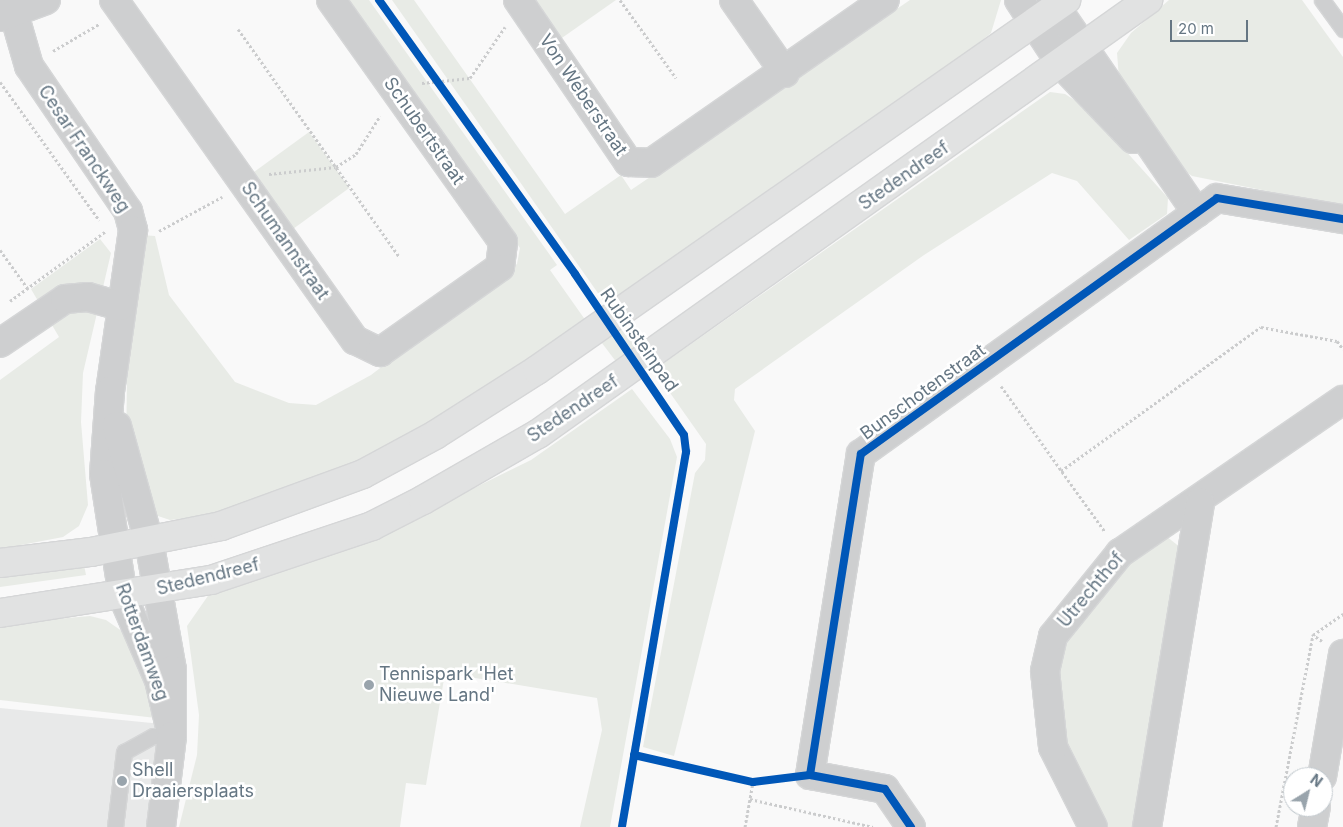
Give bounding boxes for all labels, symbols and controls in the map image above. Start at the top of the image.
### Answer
scale bar [1173,10,1250,42]
text: 20 m [1178,19,1214,38]
street label: Von Weberstraat [534,30,632,160]
street label: Schubertstraat [379,73,469,189]
street label: Cesar Franckweg [33,81,135,217]
street label: Stedendreef [855,137,953,215]
street label: Schumannstraat [236,178,334,304]
street label: Rubinsteinpad [595,284,683,396]
street label: Bunschotenstraat [856,339,990,445]
street label: Stedendreef [523,371,623,447]
street label: Utrechthof [1053,548,1129,632]
street label: Stedendreef [154,554,262,600]
street label: Rotterdamweg [111,580,173,704]
place label: Tennispark 'Het Nieuwe Land' [379,664,513,706]
marker: Tennispark 'Het Nieuwe Land' [363,679,375,691]
place label: Shell Draaiersplaats [132,760,254,802]
north arrow [1283,767,1333,817]
text: N [1307,770,1326,790]
marker: Shell Draaiersplaats [116,775,128,787]

